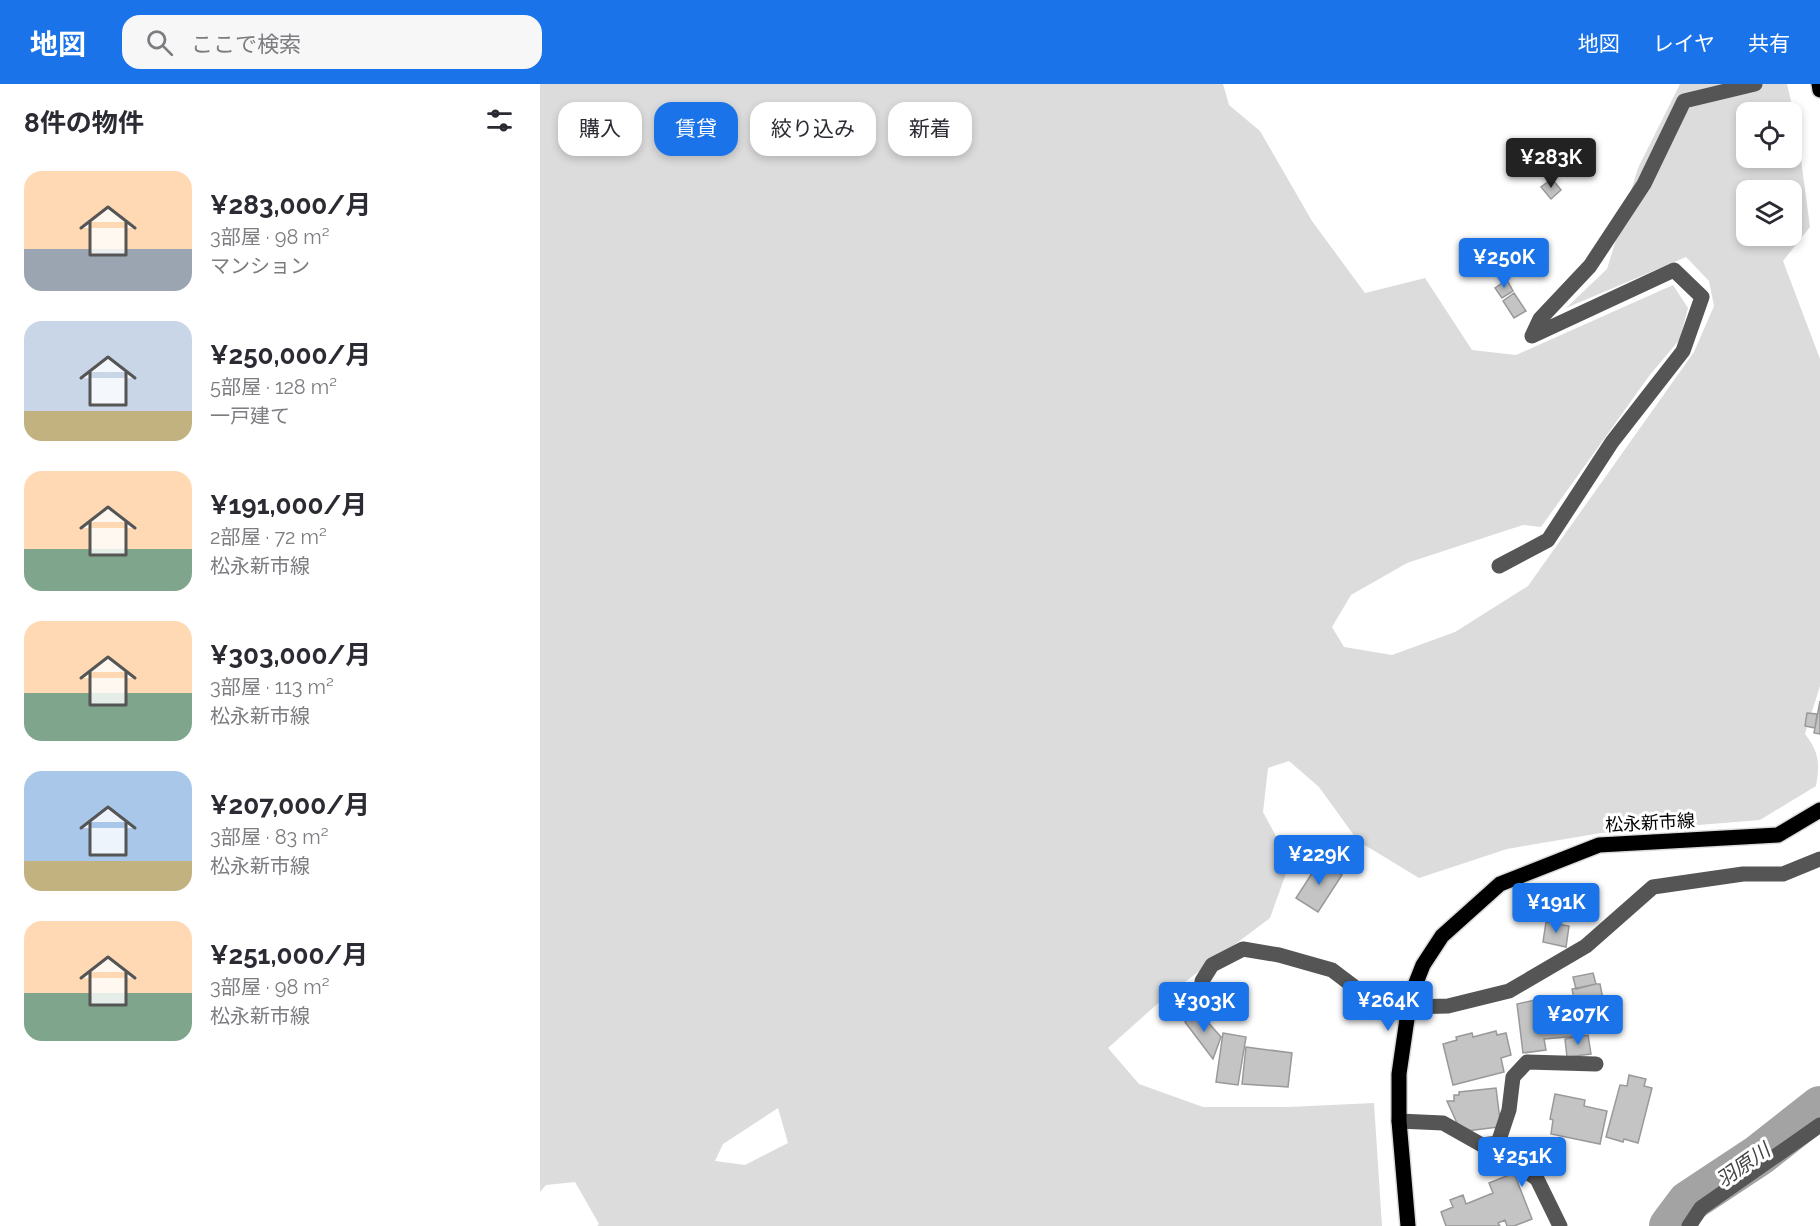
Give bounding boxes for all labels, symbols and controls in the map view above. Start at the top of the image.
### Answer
search box [122,15,542,69]
icon: search [143,26,176,59]
text: 地図 [30,28,86,61]
text: ここで検索 [191,31,301,57]
text: 地図 [1578,31,1620,56]
text: レイヤ [1653,31,1715,56]
text: 共有 [1748,31,1790,56]
chip: 購入 [558,102,642,156]
chip: 賃貸 [654,102,738,156]
chip: 絞り込み [750,102,876,156]
chip: 新着 [888,102,972,156]
map controls [1736,102,1802,246]
button: locate [1736,102,1802,168]
icon: filters [483,104,516,137]
text: 8件の物件 [24,108,144,138]
pin: ¥283K [1509,138,1593,189]
text: ¥283K [1520,145,1582,169]
button: layers [1736,180,1802,246]
text: ¥283,000/月 [210,190,371,220]
icon: home [72,195,144,267]
text: 3部屋 · 98 m² [210,225,329,249]
pin: ¥250K [1462,238,1546,289]
text: ¥250K [1473,245,1535,269]
text: マンション [210,254,310,278]
text: ¥250,000/月 [210,340,371,370]
icon: home [72,345,144,417]
text: 5部屋 · 128 m² [210,375,337,399]
text: 一戸建て [210,404,290,428]
text: ¥191,000/月 [210,490,367,520]
icon: home [72,495,144,567]
text: 2部屋 · 72 m² [210,525,327,549]
text: 松永新市線 [210,554,310,578]
text: ¥303,000/月 [210,640,371,670]
icon: home [72,645,144,717]
text: 3部屋 · 113 m² [210,675,334,699]
text: 松永新市線 [210,704,310,728]
text: ¥207,000/月 [210,790,370,820]
icon: home [72,795,144,867]
street label: 松永新市線 [1604,810,1695,835]
text: 3部屋 · 83 m² [210,825,328,849]
pin: ¥229K [1277,835,1361,886]
text: ¥229K [1288,842,1350,866]
text: 松永新市線 [210,854,310,878]
pin: ¥191K [1514,883,1598,934]
text: ¥191K [1526,890,1586,914]
text: ¥251,000/月 [210,940,368,970]
icon: home [72,945,144,1017]
text: 3部屋 · 98 m² [210,975,329,999]
pin: ¥264K [1346,981,1430,1032]
pin: ¥303K [1162,982,1246,1033]
text: ¥264K [1357,988,1419,1012]
text: ¥303K [1173,989,1235,1013]
pin: ¥207K [1536,995,1620,1046]
text: ¥207K [1547,1002,1609,1026]
text: 松永新市線 [210,1004,310,1028]
pin: ¥251K [1480,1137,1564,1188]
water label: 羽原川 [1712,1137,1776,1192]
text: ¥251K [1492,1144,1552,1168]

